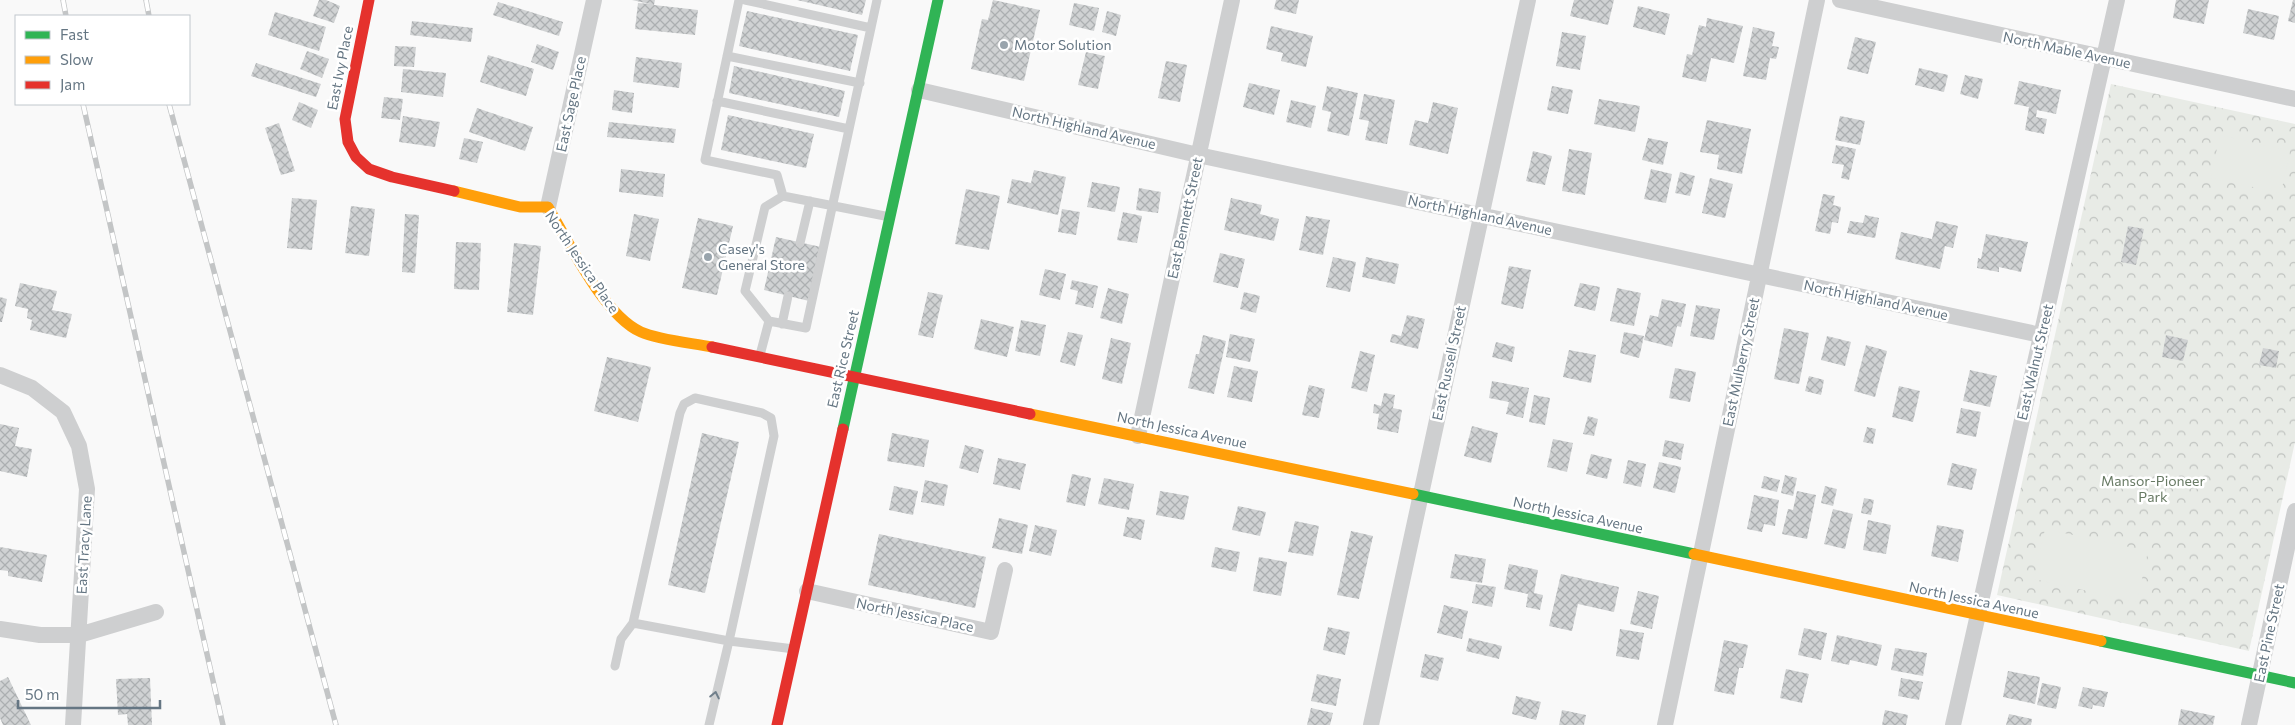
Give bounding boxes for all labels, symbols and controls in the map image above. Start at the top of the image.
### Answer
legend [15,15,190,105]
street label: East Ivy Place [323,24,356,111]
text: Fast [60,25,89,43]
street label: North Mable Avenue [2002,28,2133,71]
place label: Motor Solution [1014,36,1112,53]
marker: Motor Solution [998,39,1010,51]
text: Slow [60,50,93,68]
street label: East Sage Place [552,54,589,153]
text: Jam [60,75,85,93]
street label: North Highland Avenue [1011,103,1158,152]
street label: East Bennett Street [1163,155,1206,280]
street label: North Highland Avenue [1406,191,1554,238]
street label: North Jessica Place [542,207,623,316]
place label: Casey's General Store [718,240,805,273]
marker: Casey's General Store [702,251,714,263]
street label: North Highland Avenue [1802,276,1950,323]
street label: East Mulberry Street [1719,296,1763,428]
street label: East Walnut Street [2013,302,2056,422]
street label: East Russell Street [1428,304,1469,422]
street label: East Rice Street [823,308,862,409]
street label: North Jessica Avenue [1116,407,1249,452]
park label: Mansor-Pioneer Park [2101,472,2205,505]
street label: North Jessica Avenue [1512,492,1645,537]
street label: East Tracy Lane [72,495,95,595]
street label: North Jessica Avenue [1908,577,2041,622]
street label: East Pine Street [2250,582,2287,684]
street label: North Jessica Place [855,594,975,635]
scale bar [18,678,160,710]
text: 50 m [25,685,59,703]
one-way arrow [709,690,720,699]

